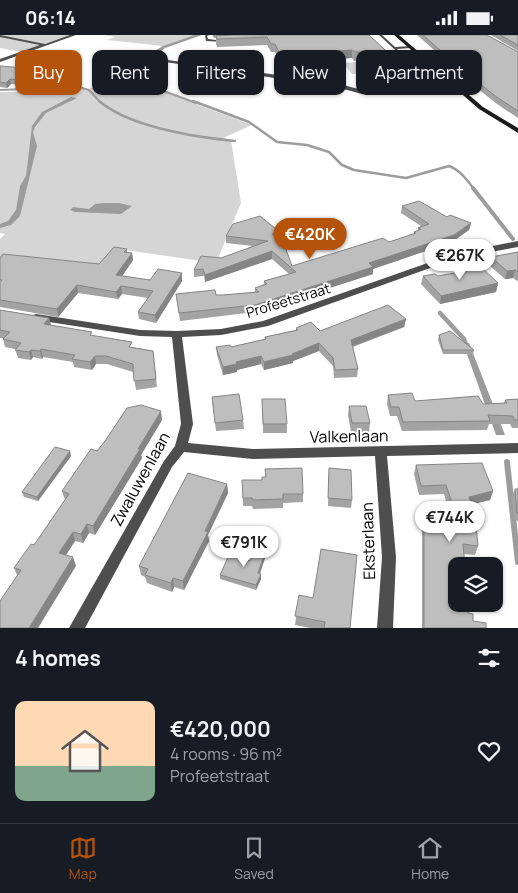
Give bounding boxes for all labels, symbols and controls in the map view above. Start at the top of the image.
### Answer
text: 06:14 [25,5,76,31]
chip: Buy [15,50,82,95]
chip: Rent [92,50,168,95]
chip: Filters [178,50,264,95]
chip: New [274,50,346,95]
chip: Apartment [356,50,482,95]
pin: €420K [275,217,345,260]
text: €420K [285,223,335,245]
pin: €267K [425,239,495,281]
text: €267K [435,244,485,266]
street label: Profeetstraat [244,278,333,322]
street label: Valkenlaan [309,424,389,448]
street label: Zwaluwenlaan [105,428,175,530]
pin: €744K [415,501,485,543]
street label: Eksterlaan [356,502,380,580]
text: €744K [426,506,474,528]
pin: €791K [209,525,279,568]
text: €791K [221,531,267,553]
map controls [448,557,503,612]
button: layers [448,557,503,612]
text: 4 homes [15,644,101,672]
icon: filters [475,644,503,672]
text: €420,000 [170,715,271,743]
icon: home [55,721,115,781]
icon: heart [475,737,503,765]
text: 4 rooms · 96 m² [170,743,282,765]
text: Profeetstraat [170,765,270,787]
tab: Map [69,834,97,883]
tab: Saved [234,834,274,883]
tab: Home [411,834,449,883]

